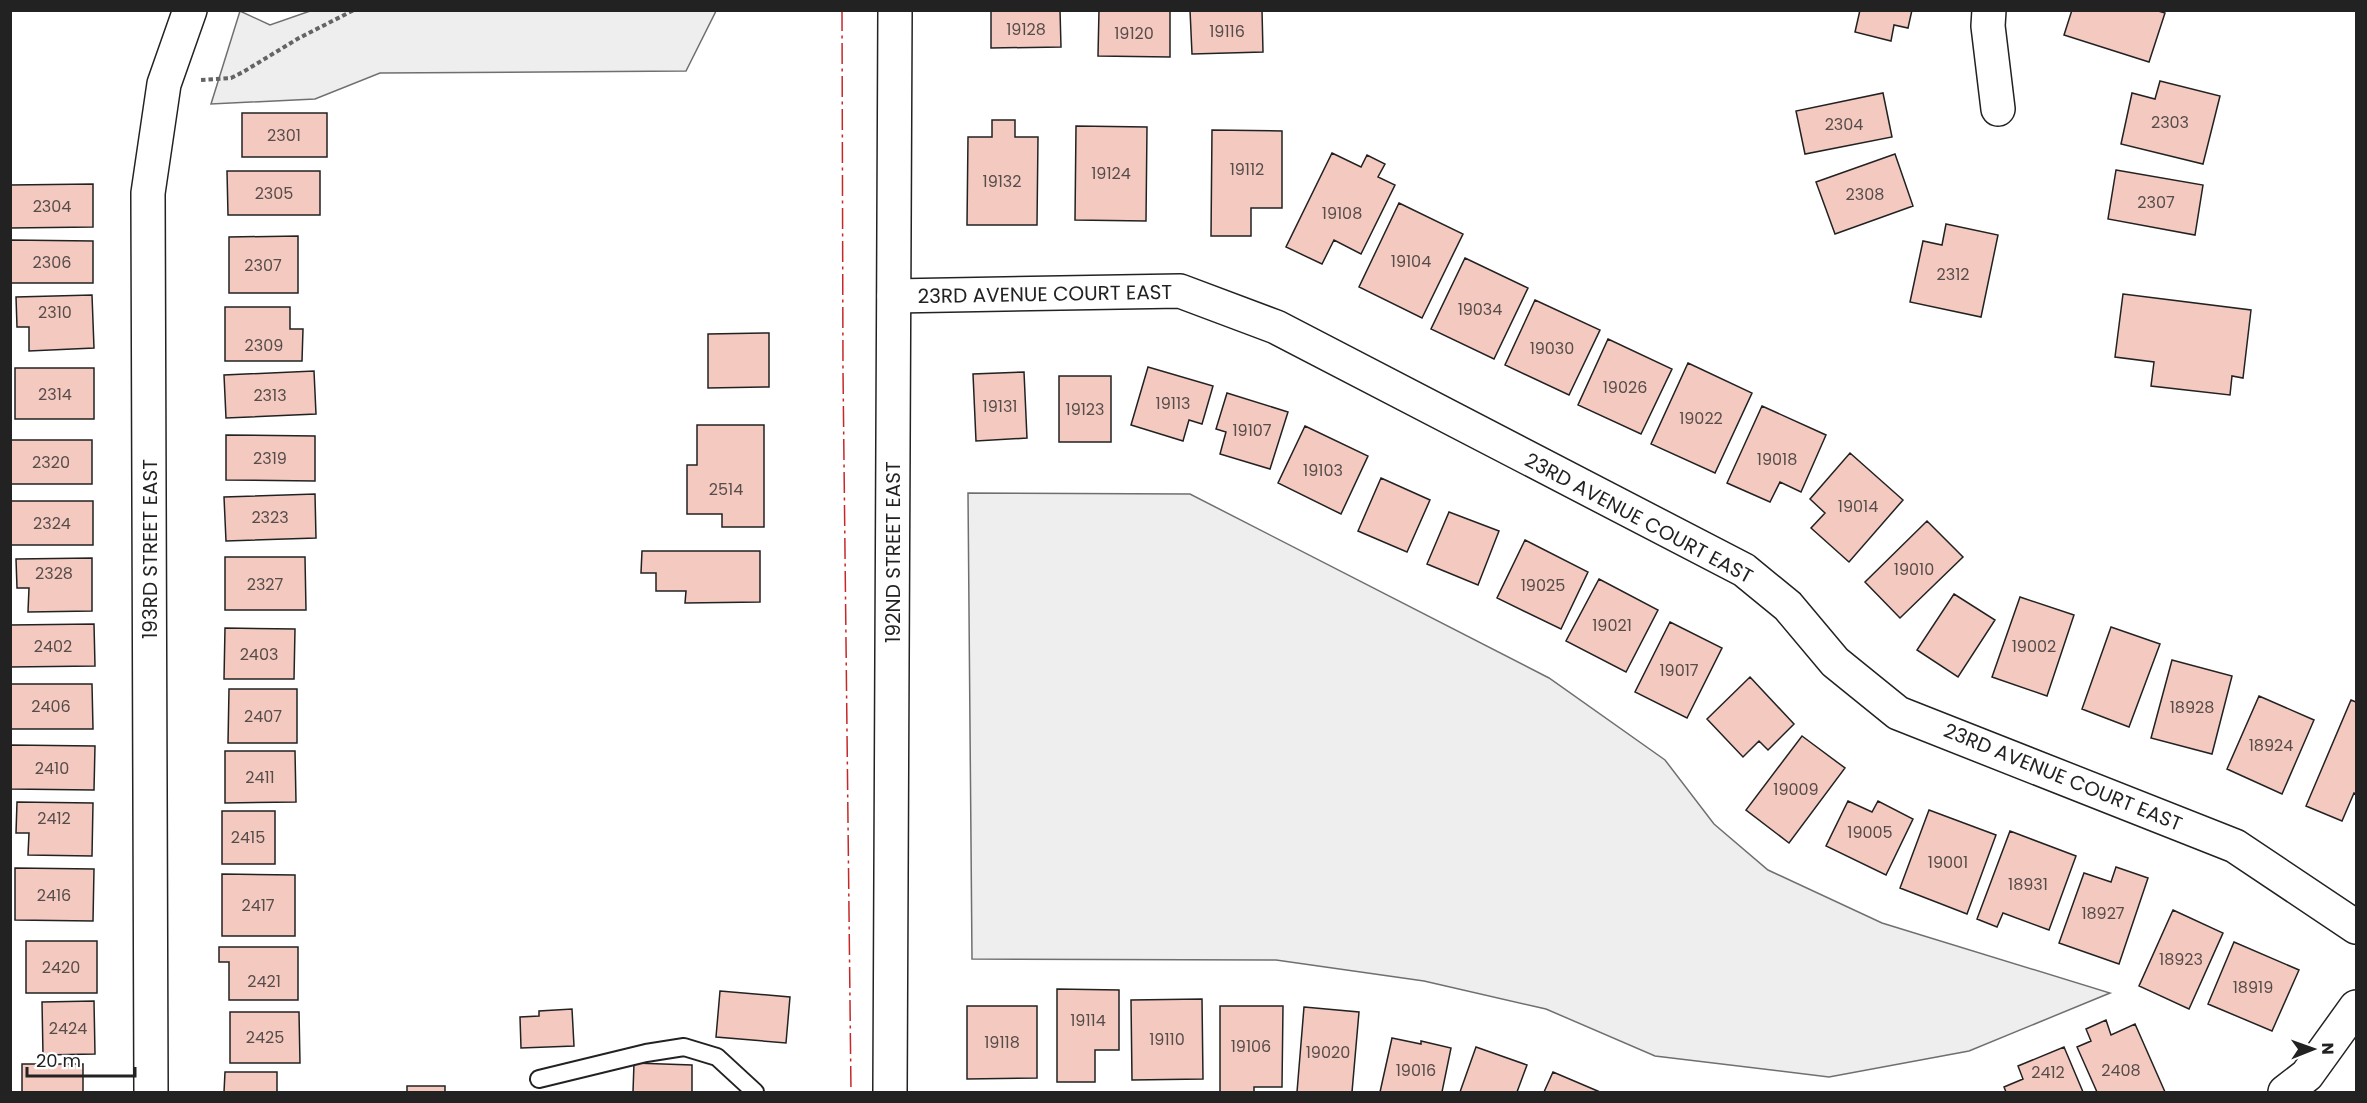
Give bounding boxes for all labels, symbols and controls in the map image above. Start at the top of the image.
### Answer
house number: 19128 [1006,18,1046,41]
house number: 19116 [1209,20,1245,43]
house number: 19120 [1114,22,1154,45]
house number: 2303 [2151,111,2189,134]
house number: 2304 [1825,113,1863,136]
house number: 2301 [267,124,301,147]
house number: 19112 [1230,158,1264,181]
house number: 19124 [1091,162,1131,185]
house number: 19132 [983,170,1021,193]
house number: 2305 [255,182,293,205]
house number: 2308 [1846,183,1884,206]
house number: 2307 [2137,191,2175,214]
house number: 2304 [33,195,71,218]
house number: 19108 [1322,202,1362,225]
house number: 19104 [1391,250,1431,273]
house number: 2306 [33,251,71,274]
house number: 2307 [244,254,282,277]
house number: 2312 [1937,263,1969,286]
street label: 23RD AVENUE COURT EAST [917,278,1173,310]
house number: 19034 [1458,298,1502,321]
house number: 2310 [38,301,72,324]
house number: 2309 [245,334,283,357]
house number: 19030 [1530,337,1574,360]
house number: 19026 [1603,376,1647,399]
house number: 2314 [38,383,72,406]
house number: 2313 [253,384,287,407]
house number: 19113 [1156,392,1190,415]
house number: 19131 [983,395,1017,418]
house number: 19123 [1066,398,1104,421]
house number: 19022 [1679,407,1723,430]
house number: 19107 [1232,419,1272,442]
street label: 23RD AVENUE COURT EAST [1520,446,1758,590]
house number: 2319 [253,447,287,470]
house number: 19018 [1757,448,1797,471]
house number: 2320 [32,451,70,474]
street label: 193RD STREET EAST [136,459,164,639]
house number: 19103 [1303,459,1343,482]
street label: 192ND STREET EAST [879,461,907,643]
house number: 2514 [709,478,743,501]
house number: 19014 [1838,495,1878,518]
house number: 2323 [251,506,289,529]
house number: 2324 [33,512,71,535]
house number: 19010 [1894,558,1934,581]
house number: 2328 [35,562,73,585]
house number: 2327 [247,573,284,596]
house number: 19025 [1521,574,1565,597]
house number: 19021 [1592,614,1632,637]
house number: 2402 [34,635,72,658]
house number: 19002 [2012,635,2056,658]
house number: 2403 [240,643,278,666]
house number: 19017 [1659,659,1699,682]
house number: 2406 [31,695,71,718]
house number: 18928 [2170,696,2214,719]
house number: 2407 [244,705,282,728]
street label: 23RD AVENUE COURT EAST [1940,716,2186,838]
house number: 18924 [2249,734,2293,757]
house number: 2410 [35,757,69,780]
house number: 2411 [245,766,275,789]
house number: 19009 [1773,778,1819,801]
house number: 2412 [37,807,71,830]
house number: 19005 [1847,821,1893,844]
house number: 2415 [231,826,265,849]
house number: 19001 [1928,851,1968,874]
house number: 18931 [2008,873,2048,896]
house number: 2416 [37,884,71,907]
house number: 2417 [241,894,275,917]
house number: 18927 [2081,902,2125,925]
house number: 18923 [2159,948,2203,971]
house number: 2420 [42,956,80,979]
house number: 2421 [247,970,281,993]
house number: 18919 [2233,976,2273,999]
house number: 19114 [1070,1009,1106,1032]
house number: 2424 [49,1017,87,1040]
north arrow [2283,1019,2343,1079]
house number: 2425 [246,1026,284,1049]
house number: 19110 [1149,1028,1185,1051]
house number: 19118 [984,1031,1020,1054]
house number: 19106 [1231,1035,1271,1058]
scale bar [27,1040,135,1078]
house number: 19020 [1306,1041,1350,1064]
text: N [2316,1043,2339,1055]
text: 20 m [36,1048,81,1073]
house number: 19016 [1396,1059,1436,1082]
house number: 2408 [2101,1059,2141,1082]
house number: 2412 [2031,1061,2065,1084]

